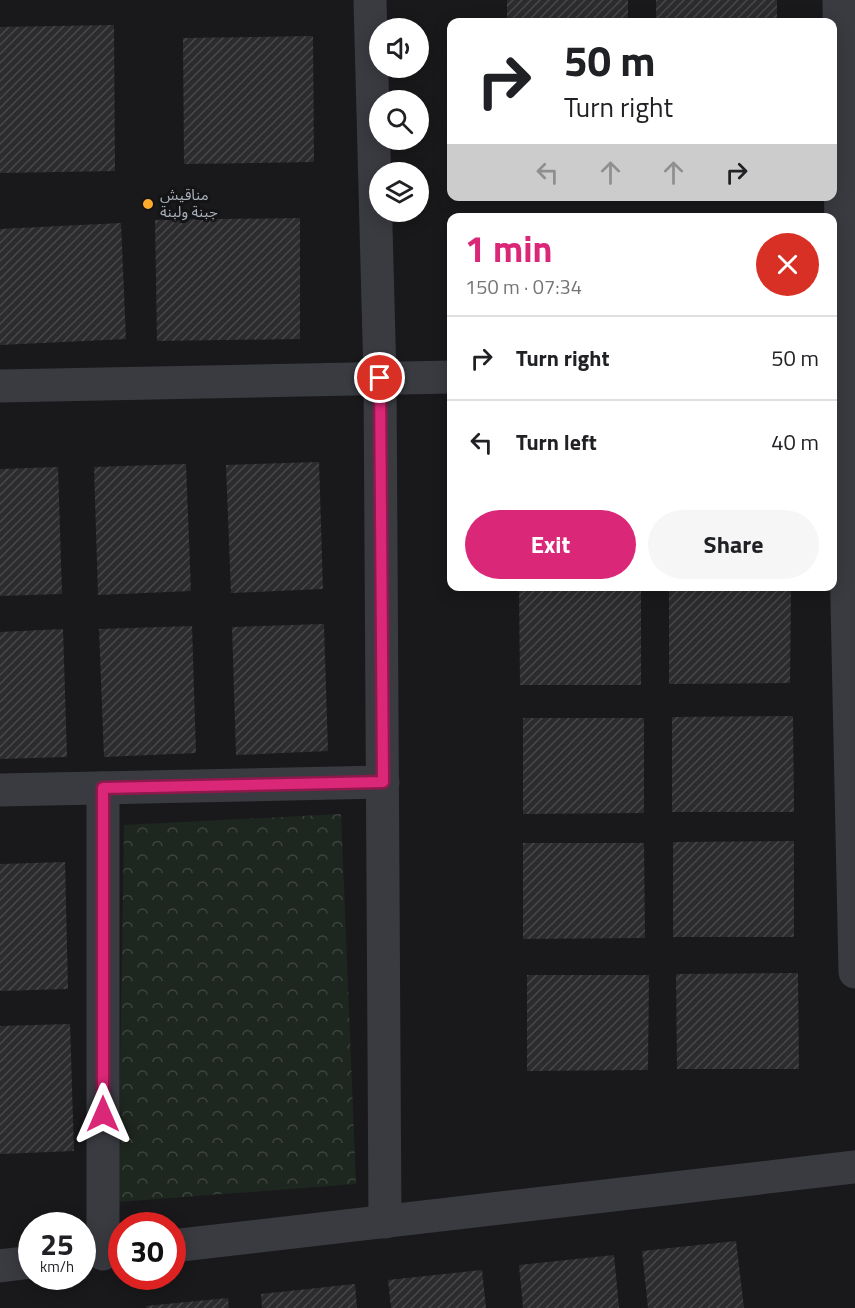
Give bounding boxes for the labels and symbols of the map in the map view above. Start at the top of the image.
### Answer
place label: مناقيش جبنة ولبنة [160,183,218,223]
marker: مناقيش جبنة ولبنة [141,197,155,211]
pin [354,352,405,403]
position arrow [71,1082,135,1146]
speed limit sign: 30 [108,1212,186,1290]

